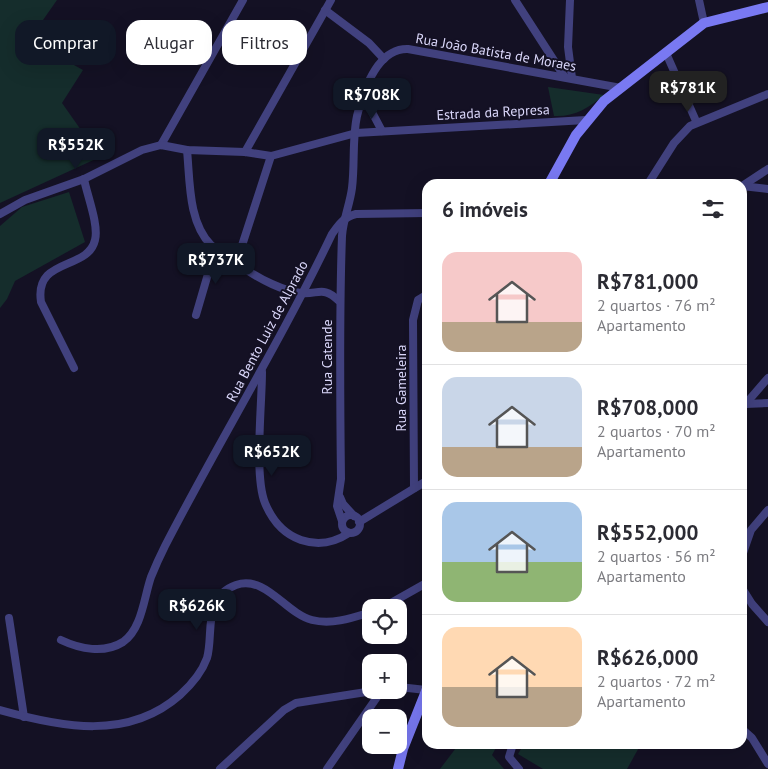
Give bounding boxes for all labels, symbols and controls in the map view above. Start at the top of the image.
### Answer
chip: Comprar [15,20,116,65]
chip: Alugar [126,20,212,65]
chip: Filtros [222,20,307,65]
street label: Rua João Batista de Moraes [414,29,578,75]
pin: R$781K [647,70,729,113]
text: R$781K [660,77,716,97]
pin: R$708K [331,78,413,120]
text: R$708K [344,84,400,104]
street label: Estrada da Represa [436,100,550,124]
pin: R$552K [35,128,117,170]
text: R$552K [48,134,104,154]
icon: filters [699,195,727,223]
text: 6 imóveis [442,196,528,223]
pin: R$737K [175,242,257,285]
text: R$737K [188,249,244,269]
street label: Rua Bento Luiz de Alprado [222,257,312,405]
text: R$781,000 [597,268,698,295]
icon: home [482,272,542,332]
text: 2 quartos · 76 m² [597,295,715,315]
text: Apartamento [597,315,686,335]
street label: Rua Catende [318,319,336,395]
street label: Rua Gameleira [392,344,410,432]
text: R$708,000 [597,394,698,421]
icon: home [482,397,542,457]
text: 2 quartos · 70 m² [597,421,715,441]
pin: R$652K [231,434,313,477]
text: R$652K [244,441,300,461]
text: Apartamento [597,441,686,461]
text: R$552,000 [597,519,698,546]
icon: home [482,522,542,582]
text: 2 quartos · 56 m² [597,546,715,566]
text: Apartamento [597,566,686,586]
pin: R$626K [156,588,238,631]
text: R$626K [169,595,225,615]
map controls [362,599,407,754]
button: locate [362,599,407,644]
text: R$626,000 [597,644,698,671]
icon: home [482,647,542,707]
button: + [362,654,407,699]
text: 2 quartos · 72 m² [597,671,715,691]
text: Apartamento [597,691,686,711]
button: − [362,709,407,754]

